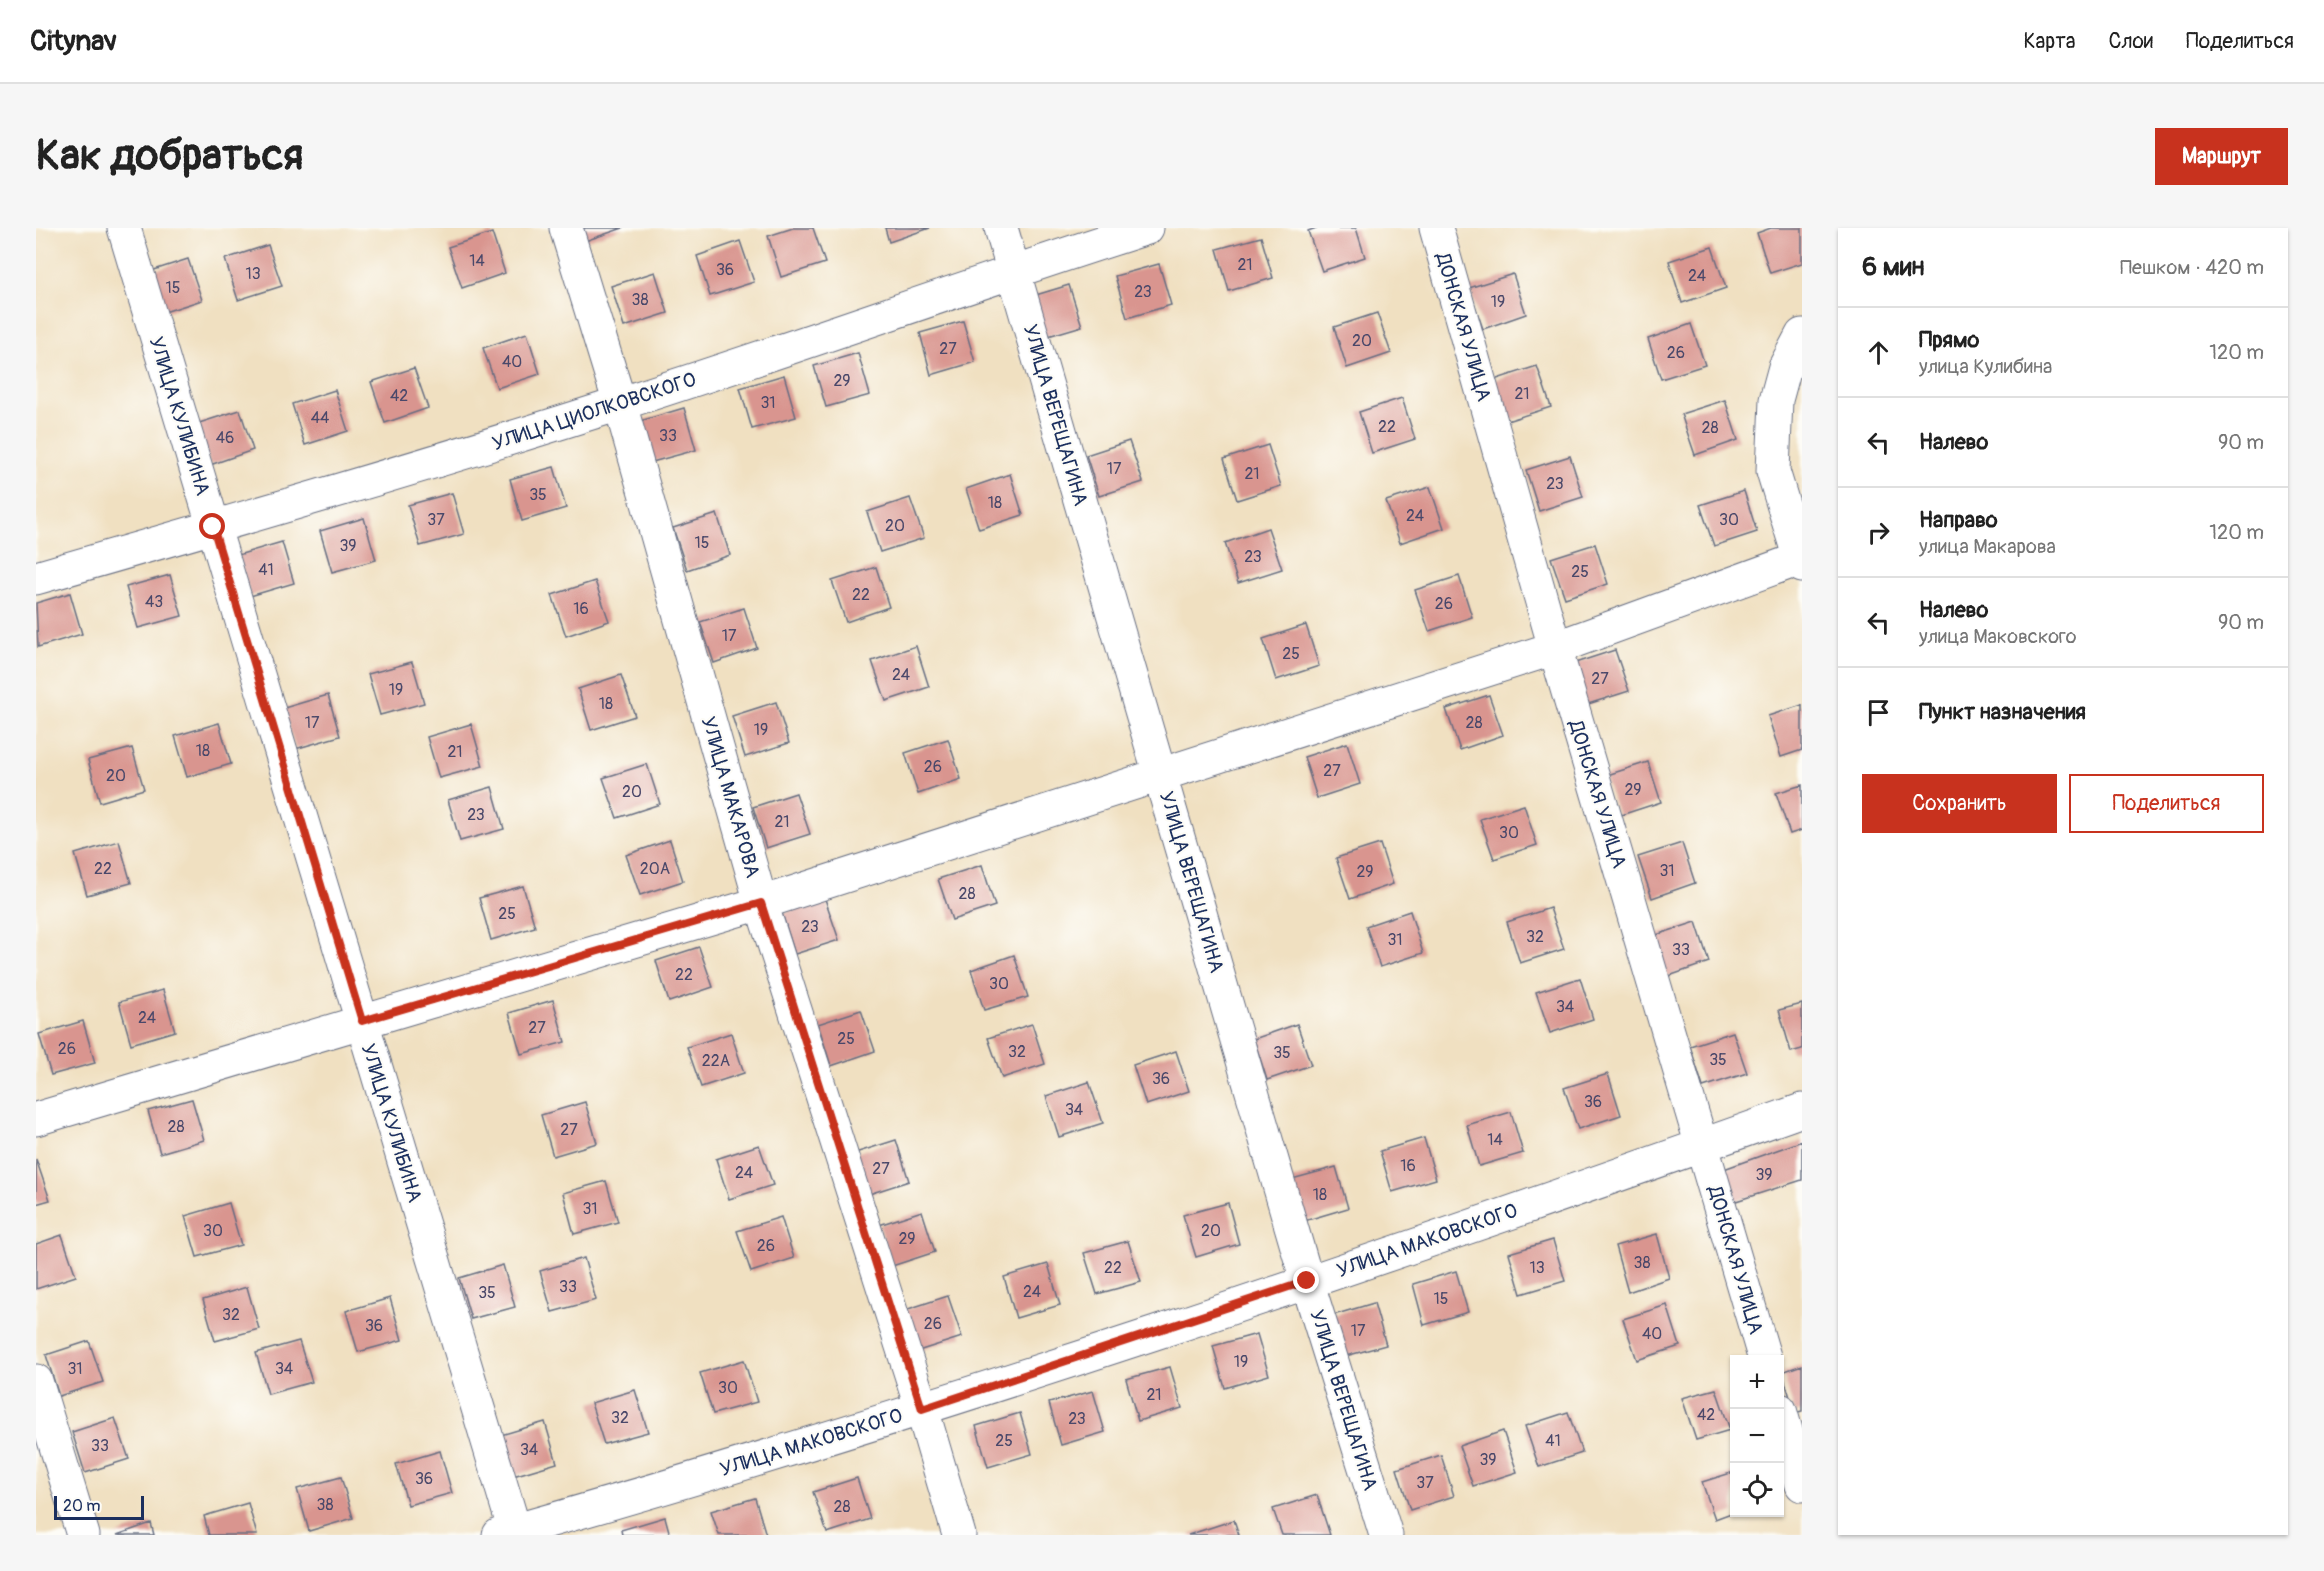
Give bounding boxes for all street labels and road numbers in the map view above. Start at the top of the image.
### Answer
street label: ДОНСКАЯ УЛИЦА [1430,249,1497,404]
street label: УЛИЦА ВЕРЕЩАГИНА [1018,322,1093,509]
street label: УЛИЦА КУЛИБИНА [143,334,216,499]
street label: УЛИЦА ЦИОЛКОВСКОГО [489,367,699,456]
street label: УЛИЦА МАКАРОВА [696,714,765,881]
street label: ДОНСКАЯ УЛИЦА [1563,716,1632,871]
street label: УЛИЦА ВЕРЕЩАГИНА [1154,789,1229,976]
street label: УЛИЦА КУЛИБИНА [355,1041,428,1206]
street label: ДОНСКАЯ УЛИЦА [1702,1182,1769,1337]
street label: УЛИЦА МАКОВСКОГО [1334,1198,1521,1283]
street label: УЛИЦА ВЕРЕЩАГИНА [1304,1307,1383,1494]
street label: УЛИЦА МАКОВСКОГО [717,1403,905,1482]

